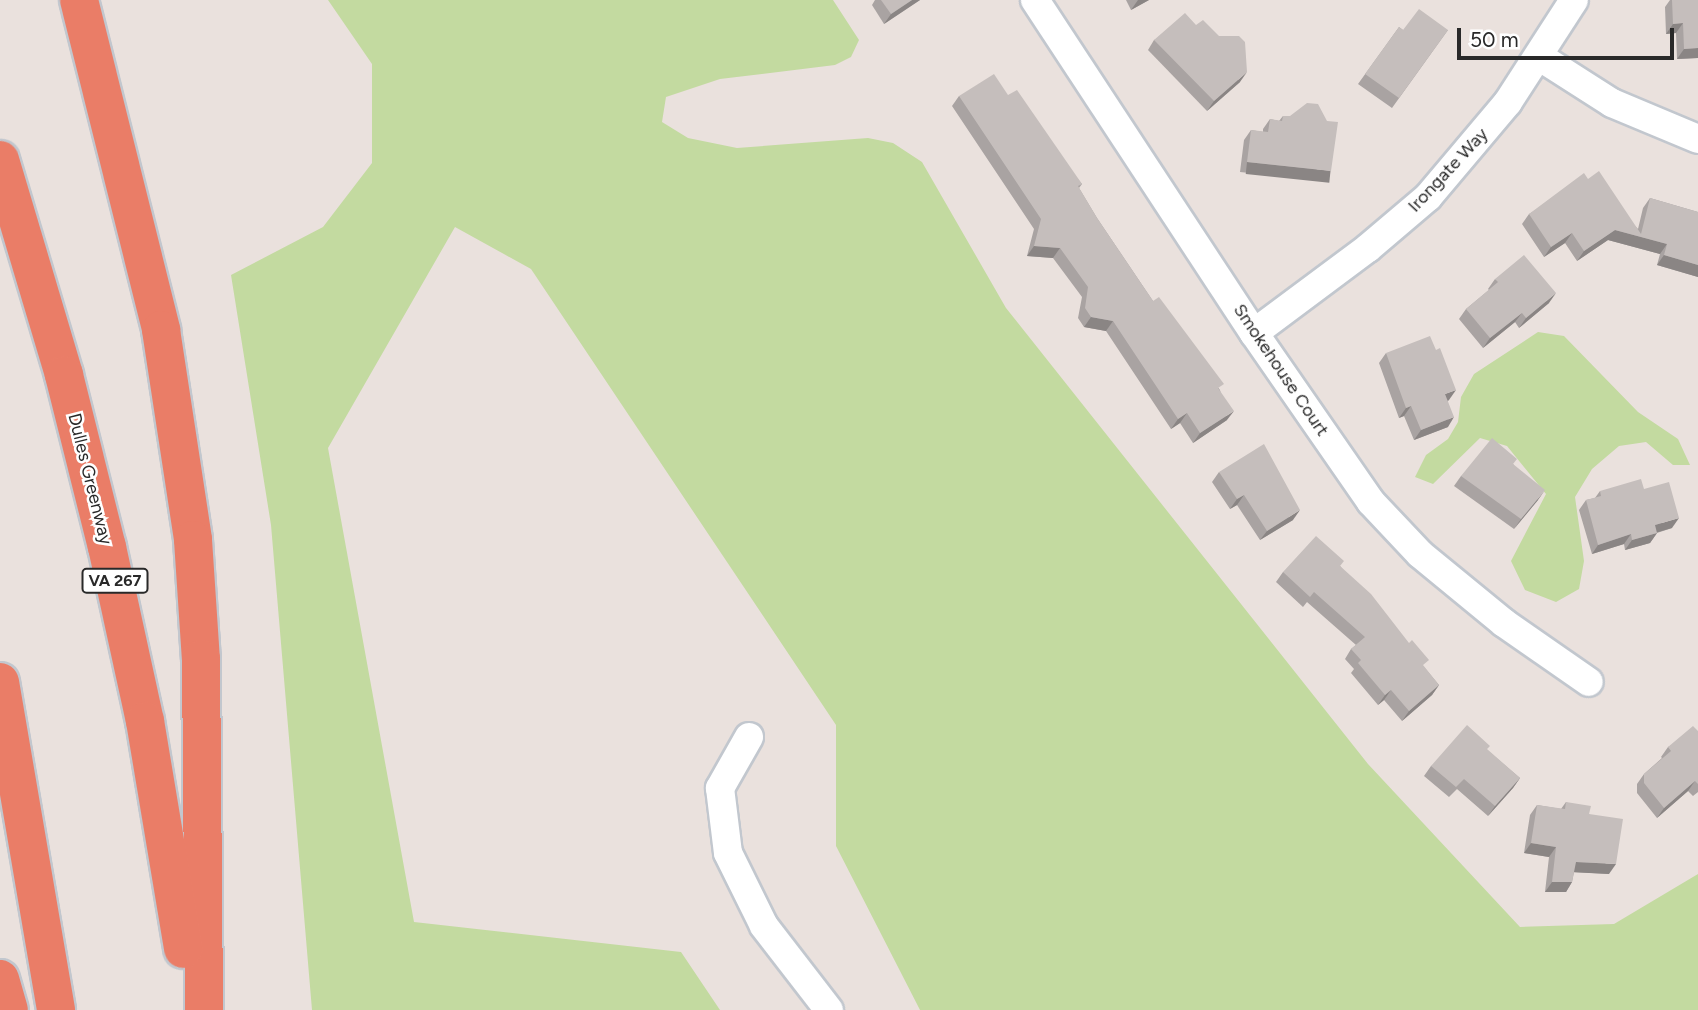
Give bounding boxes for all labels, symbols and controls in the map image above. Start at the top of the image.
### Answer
scale bar [1460,14,1677,58]
text: 50 m [1470,27,1519,52]
street label: Irongate Way [1404,123,1492,217]
street label: Smokehouse Court [1229,300,1333,440]
street label: Dulles Greenway [63,411,117,547]
road number: VA 267 [80,568,150,594]

